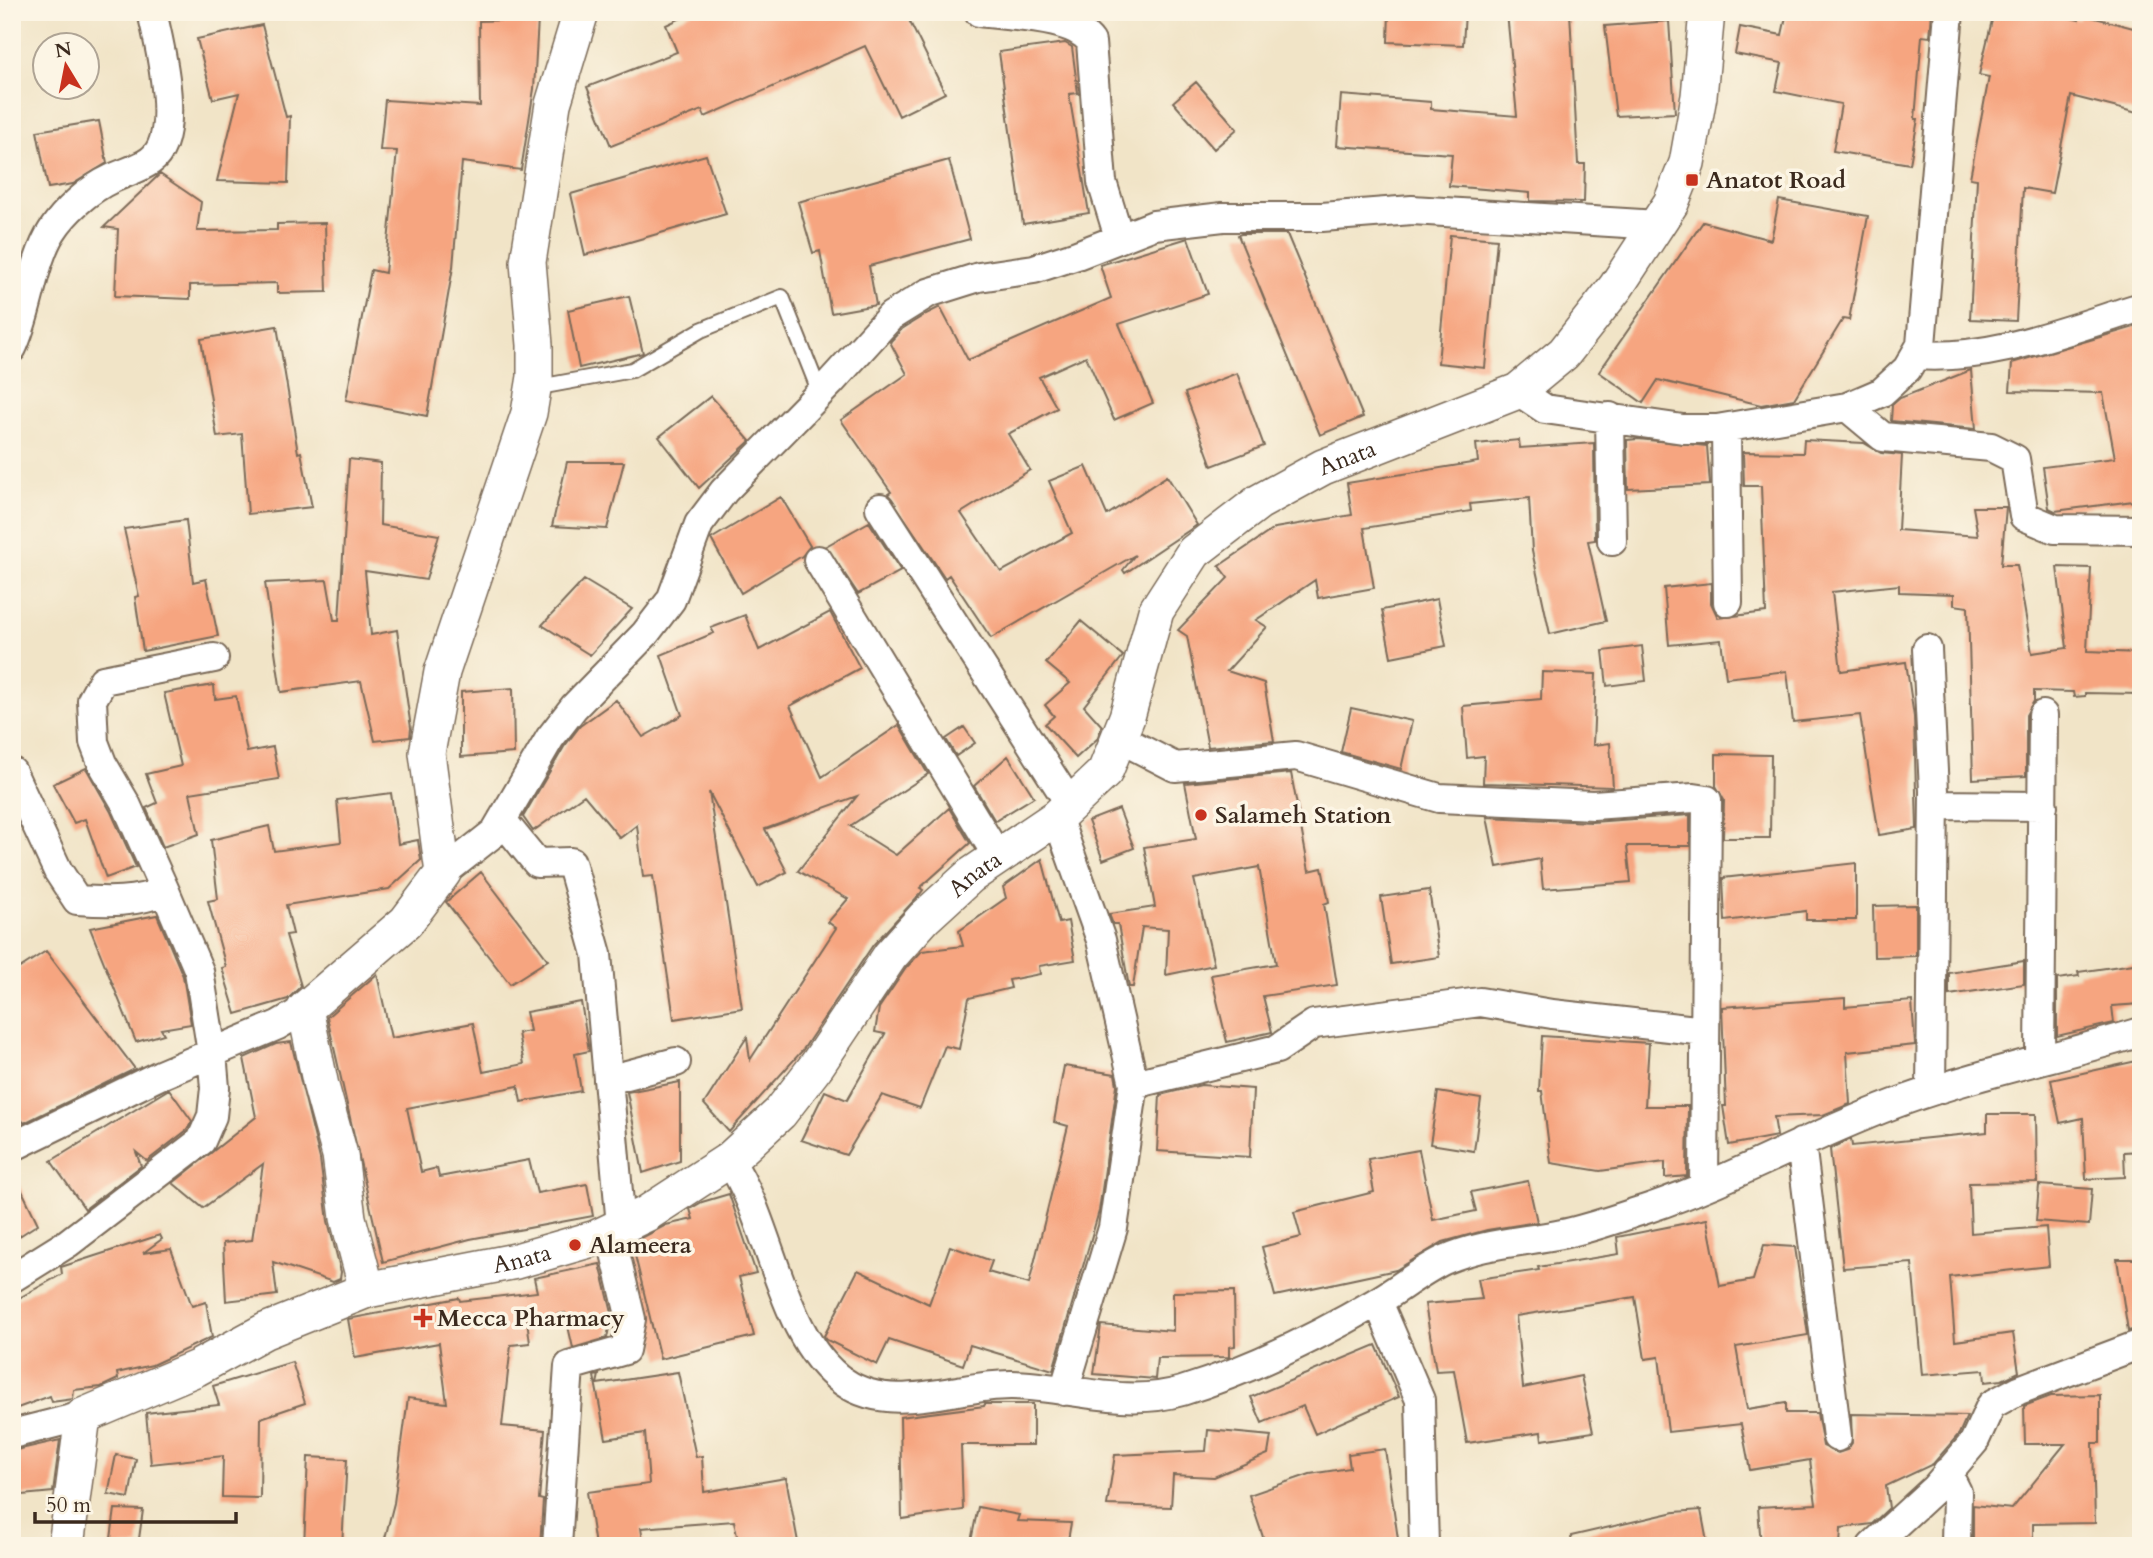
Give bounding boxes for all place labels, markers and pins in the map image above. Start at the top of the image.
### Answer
place label: Anatot Road [1706,164,1846,197]
marker: Anatot Road [1684,172,1700,188]
place label: Salameh Station [1215,799,1392,832]
marker: Salameh Station [1193,807,1209,823]
place label: Alameera [589,1229,692,1262]
marker: Alameera [567,1237,583,1253]
place label: Mecca Pharmacy [437,1302,625,1335]
marker: Mecca Pharmacy [415,1310,431,1326]

